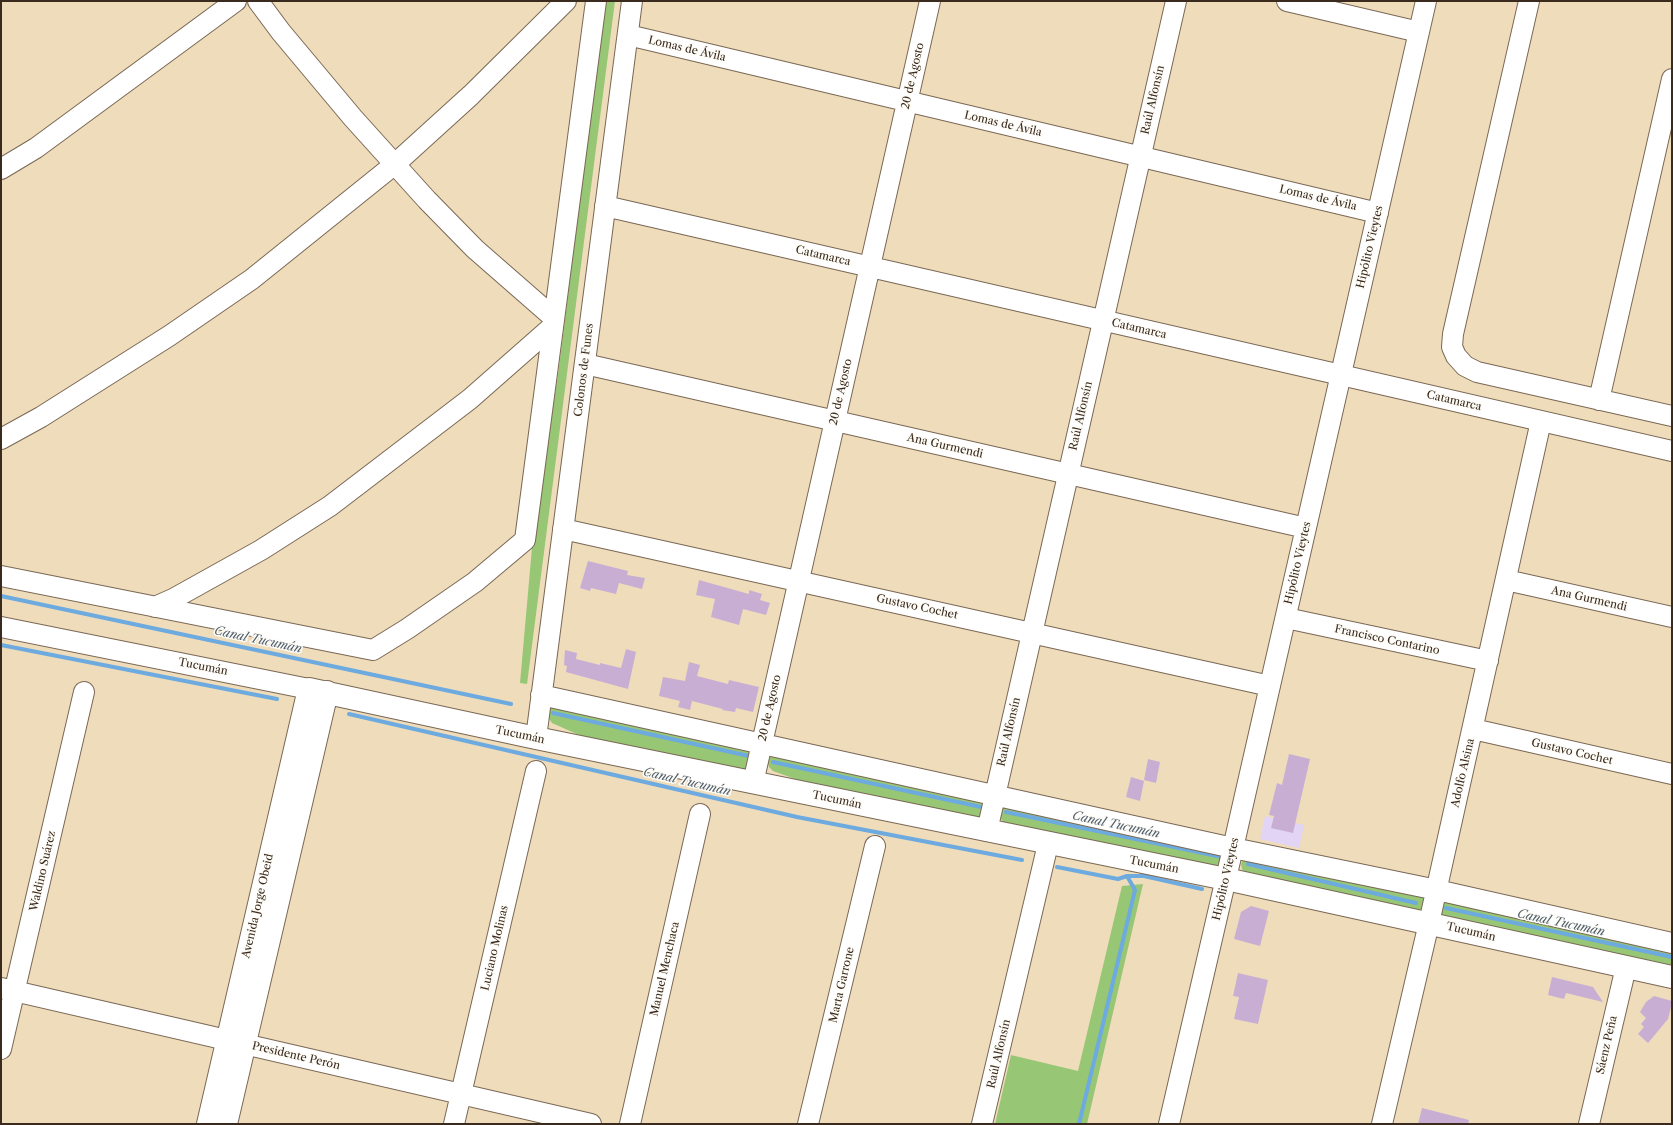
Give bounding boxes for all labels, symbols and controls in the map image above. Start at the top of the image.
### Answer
street label: Lomas de Ávila [647,34,727,64]
street label: 20 de Agosto [899,41,927,111]
street label: Raúl Alfonsín [1139,64,1167,136]
street label: Lomas de Ávila [963,109,1043,139]
street label: Lomas de Ávila [1278,183,1358,213]
street label: Hipólito Vieytes [1354,204,1386,290]
street label: Catamarca [794,243,852,269]
street label: Catamarca [1110,316,1168,342]
street label: Colonos de Funes [572,322,596,418]
street label: 20 de Agosto [827,357,855,427]
street label: Raúl Alfonsín [1067,380,1095,452]
street label: Catamarca [1425,388,1483,414]
street label: Ana Gurmendi [906,431,984,461]
street label: Hipólito Vieytes [1282,520,1314,606]
street label: Ana Gurmendi [1550,584,1628,614]
street label: Gustavo Cochet [875,592,959,622]
street label: Francisco Contarino [1333,622,1441,658]
water label: Canal Tucumán [213,624,303,656]
street label: Tucumán [177,656,229,678]
street label: 20 de Agosto [756,673,784,743]
street label: Raúl Alfonsín [995,696,1023,768]
street label: Tucumán [494,723,546,747]
street label: Gustavo Cochet [1530,736,1614,768]
street label: Adolfo Alsina [1449,737,1477,809]
water label: Canal Tucumán [642,765,732,799]
street label: Tucumán [811,788,863,812]
water label: Canal Tucumán [1071,809,1161,841]
street label: Waldino Suárez [27,829,59,913]
street label: Hipólito Vieytes [1210,836,1242,922]
street label: Avenida Jorge Obeid [240,852,276,960]
street label: Tucumán [1128,854,1180,876]
street label: Luciano Molinas [479,904,511,992]
water label: Canal Tucumán [1516,907,1606,939]
street label: Manuel Menchaca [648,920,682,1018]
street label: Tucumán [1445,920,1497,944]
street label: Marta Garrone [827,946,857,1024]
street label: Sáenz Peña [1594,1014,1620,1076]
street label: Raúl Alfonsín [985,1018,1013,1090]
street label: Presidente Perón [251,1039,341,1073]

